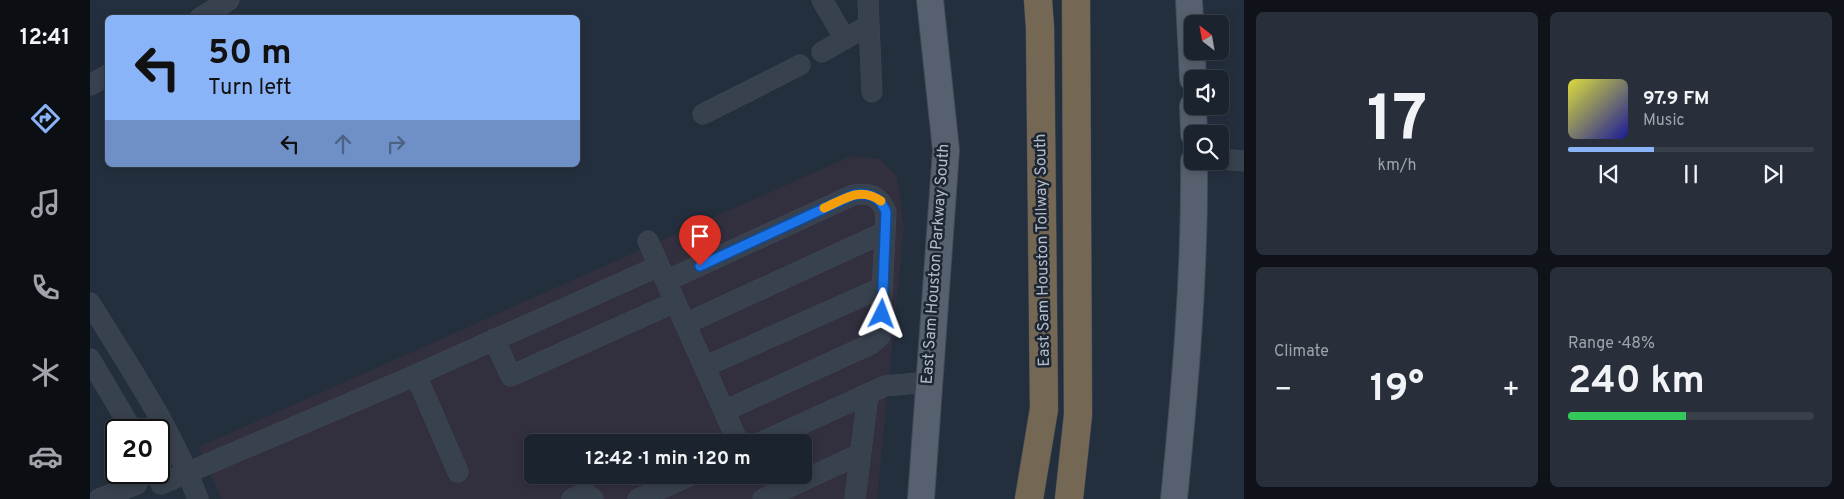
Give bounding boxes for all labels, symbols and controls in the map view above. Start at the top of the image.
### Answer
north arrow [1184,15,1229,60]
map controls [1184,15,1229,170]
text: 12:41 [20,25,70,52]
text: 50 m [208,32,292,76]
icon: left [125,35,190,100]
button: sound [1184,70,1229,115]
text: Turn left [208,75,291,102]
text: 17 [1367,82,1427,164]
text: 97.9 FM [1643,87,1709,111]
icon: directions [28,101,63,136]
text: Music [1643,111,1684,131]
button: search [1184,125,1229,170]
icon: left [276,130,304,158]
icon: ahead [329,130,357,158]
icon: right [382,130,410,158]
street label: East Sam Houston Tollway South [1031,133,1055,367]
street label: East Sam Houston Parkway South [918,143,954,385]
text: km/h [1378,156,1416,176]
icon: previous [1595,160,1623,188]
icon: pause [1677,160,1705,188]
icon: next [1759,160,1787,188]
icon: music [28,186,63,221]
pin [679,215,721,266]
icon: arrive [686,222,714,250]
icon: phone [28,270,63,305]
position arrow [855,287,907,339]
text: Range · 48% [1568,334,1655,354]
text: Climate [1274,342,1329,362]
icon: climate [28,355,63,390]
text: 240 km [1568,358,1705,407]
text: 19° [1370,366,1424,415]
text: − [1274,373,1292,409]
text: + [1502,373,1520,409]
speed limit sign: 20 [105,419,170,484]
icon: car [28,439,63,474]
text: 12:42 · 1 min · 120 m [585,447,751,471]

